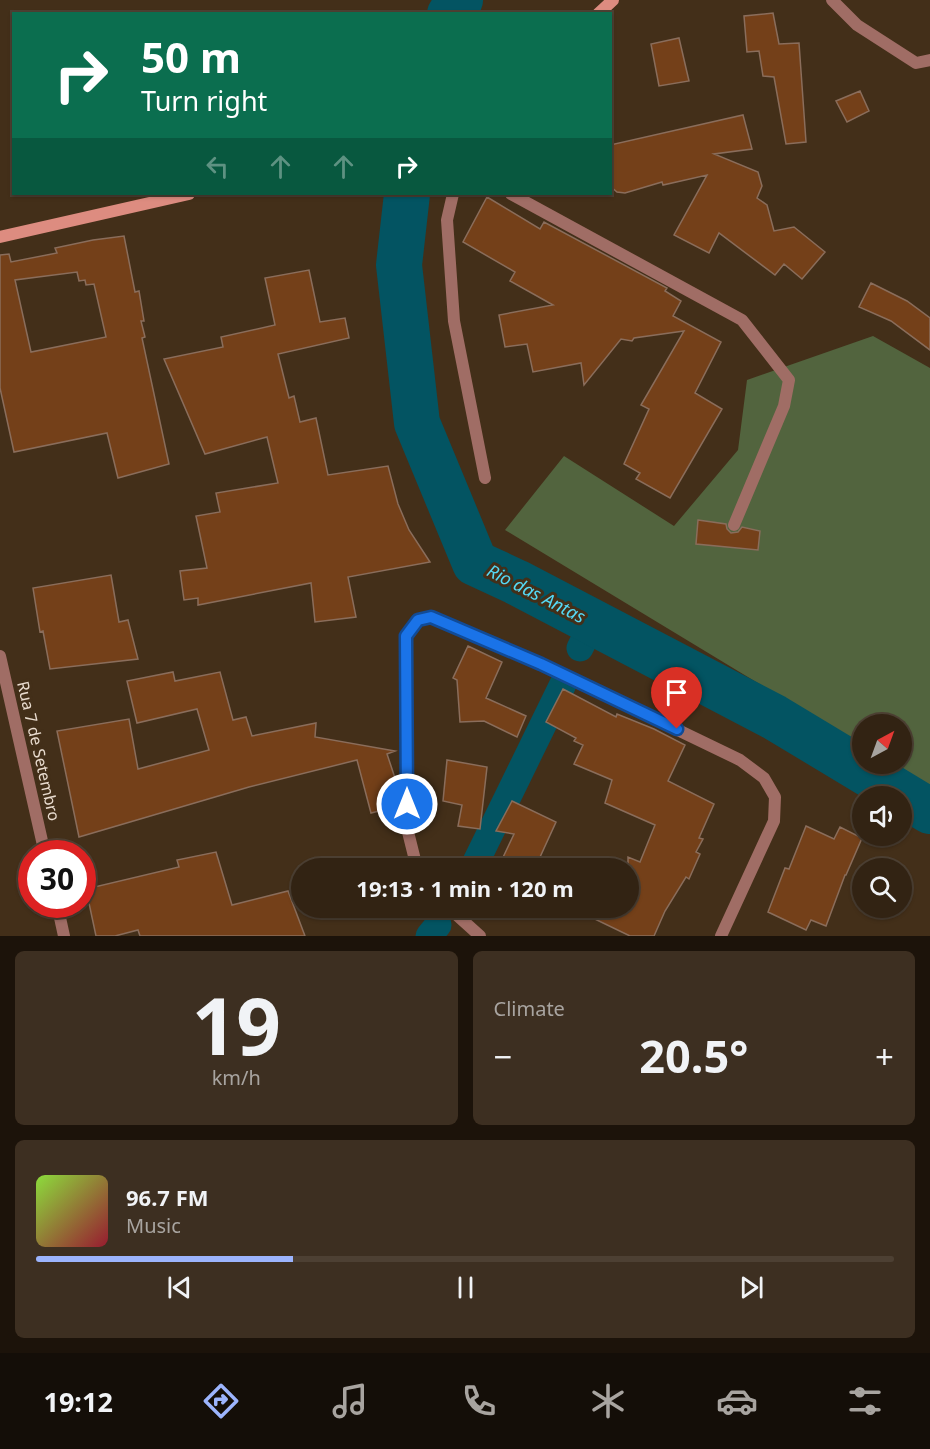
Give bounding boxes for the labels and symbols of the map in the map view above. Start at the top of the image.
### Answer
water label: Rio das Antas [483,558,590,628]
pin [651,667,702,729]
street label: Rua 7 de Setembro [12,679,66,823]
north arrow [852,714,912,774]
position arrow [375,772,439,836]
speed limit sign: 30 [18,840,96,918]

